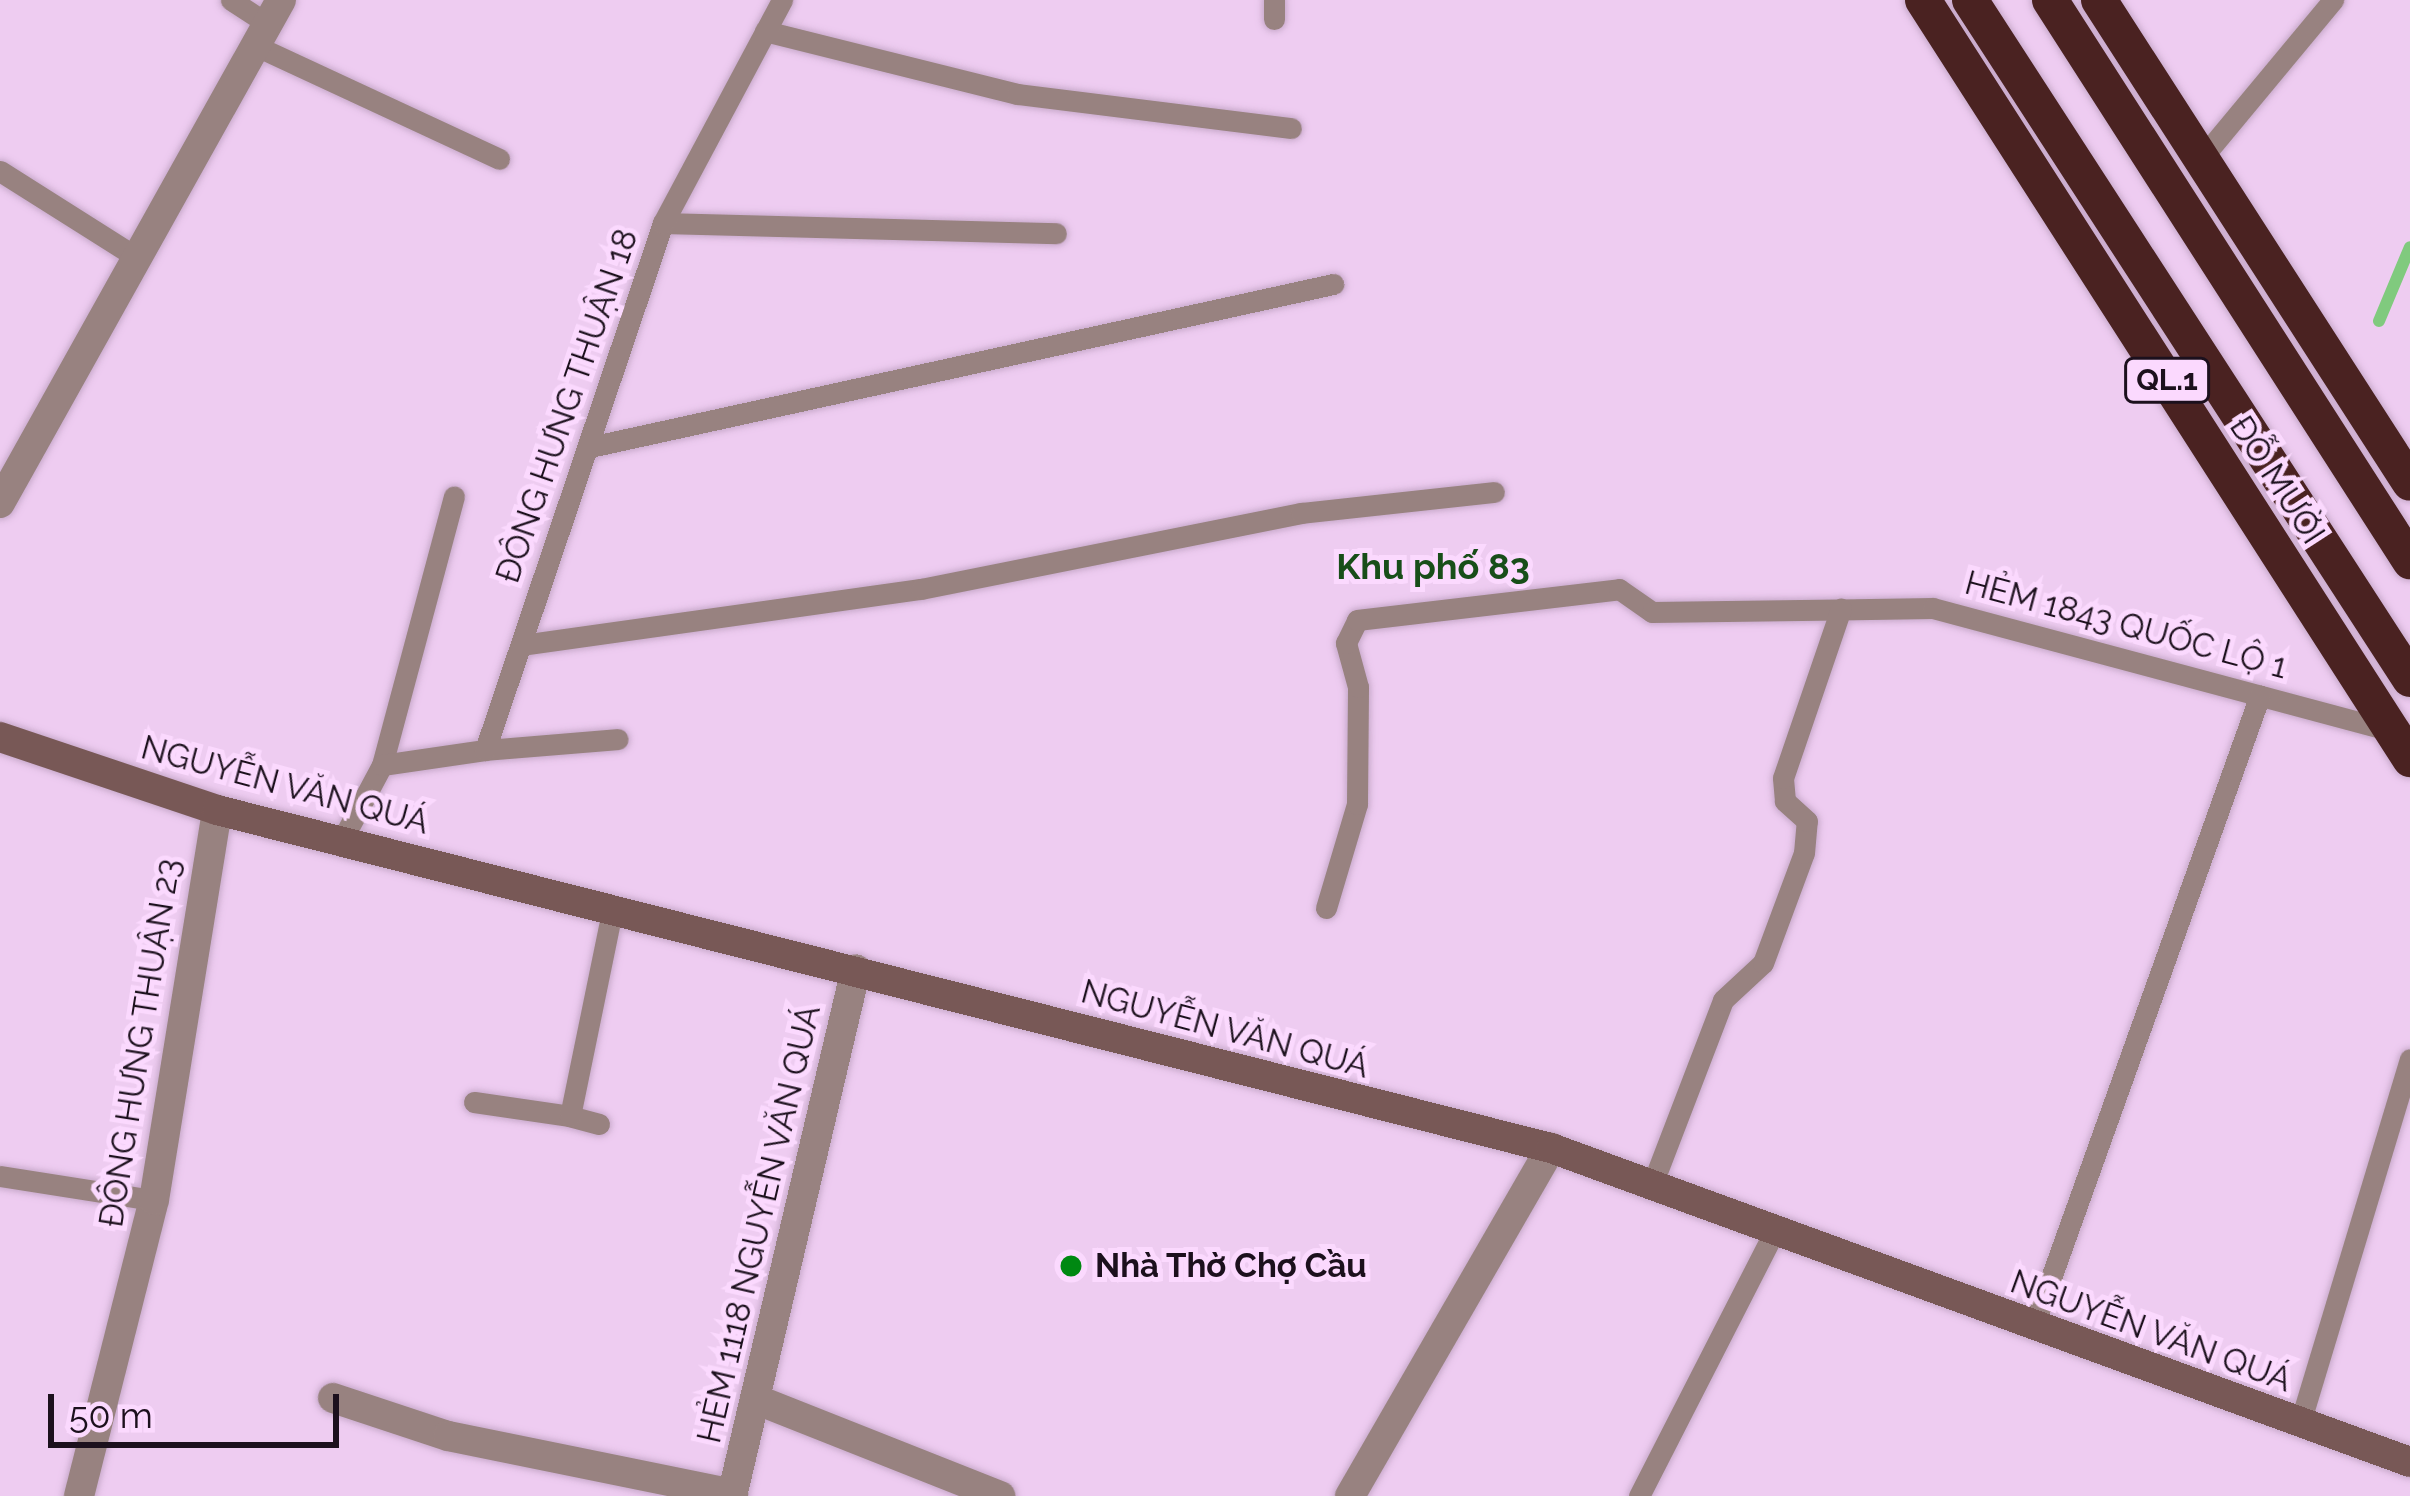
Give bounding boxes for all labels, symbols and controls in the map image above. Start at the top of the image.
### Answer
street label: ĐÔNG HƯNG THUẬN 18 [488,224,646,588]
road number: QL.1 [2122,356,2212,404]
street label: ĐỖ MƯỜI [2221,409,2333,551]
district label: Khu phố 83 [1336,545,1530,589]
street label: HẺM 1843 QUỐC LỘ 1 [1961,563,2291,687]
street label: NGUYỄN VĂN QUÁ [136,727,434,843]
street label: ĐÔNG HƯNG THUẬN 23 [91,856,189,1230]
street label: NGUYỄN VĂN QUÁ [1076,971,1374,1087]
street label: HẺM 1118 NGUYỄN VĂN QUÁ [689,1001,829,1447]
place label: Nhà Thờ Chợ Cầu [1095,1246,1368,1286]
marker: Nhà Thờ Chợ Cầu [1058,1253,1084,1279]
street label: NGUYỄN VĂN QUÁ [2005,1262,2297,1400]
scale bar [54,1370,345,1444]
text: 50 m [69,1394,153,1436]

